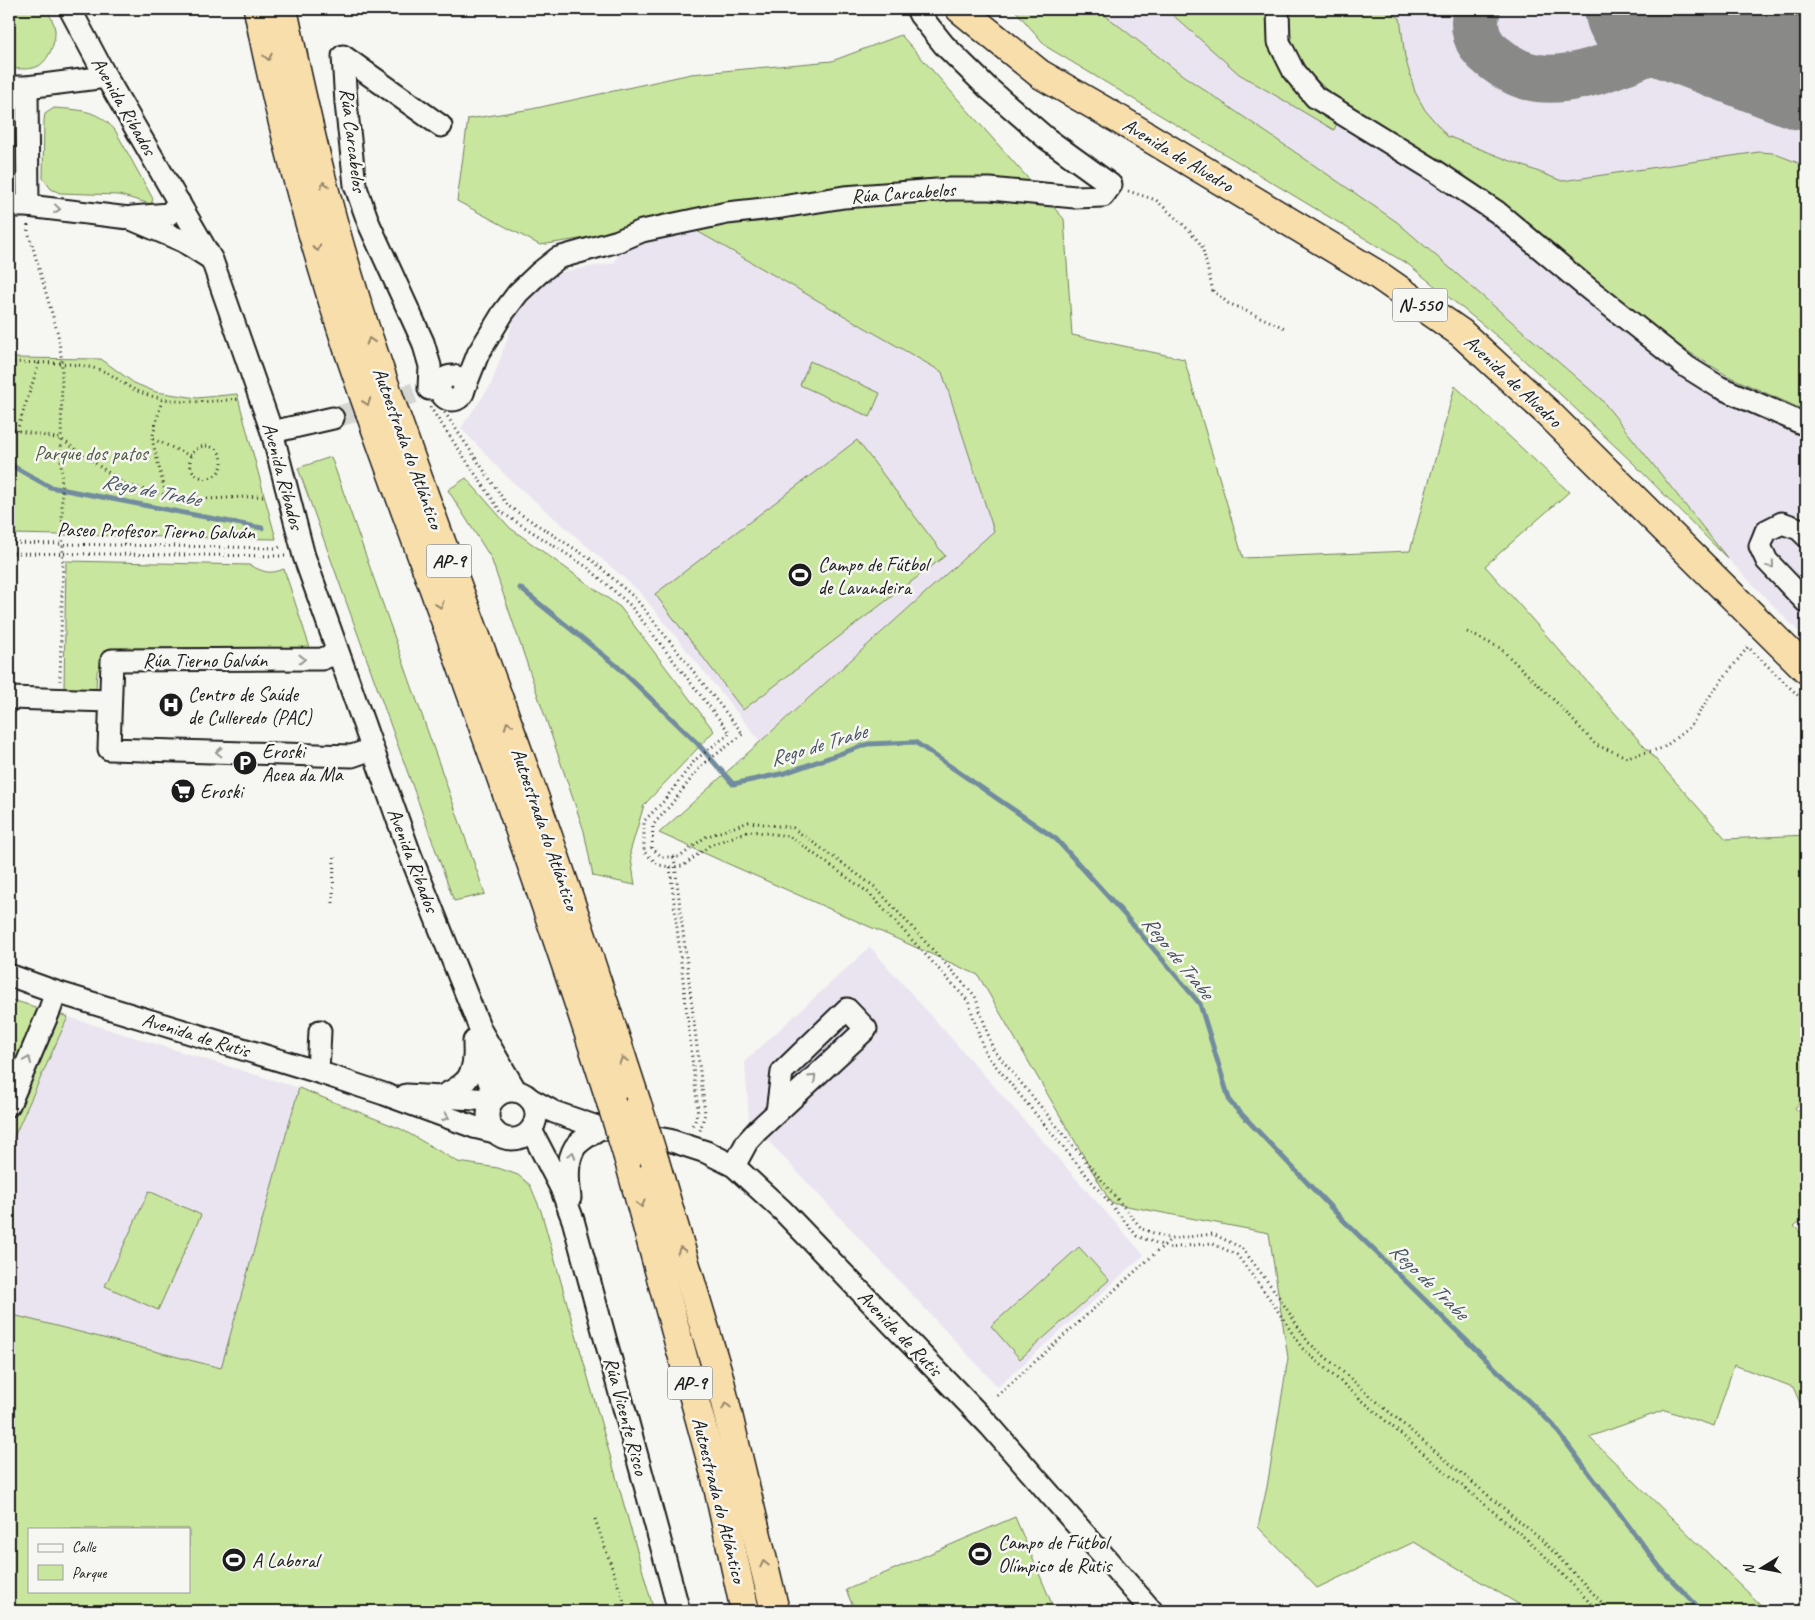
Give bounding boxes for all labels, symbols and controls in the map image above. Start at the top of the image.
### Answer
street label: Avenida Ribados [86,52,163,162]
one-way arrow [262,52,272,61]
street label: Rúa Carcabelos [334,87,372,195]
street label: Avenida de Alvedro [1118,112,1239,198]
street label: Rúa Carcabelos [850,177,958,209]
one-way arrow [320,182,330,190]
one-way arrow [54,203,62,214]
one-way arrow [312,243,322,251]
road number: N-550 [1392,288,1448,322]
street label: Avenida de Alvedro [1459,329,1568,433]
one-way arrow [365,338,375,346]
street label: Autoestrada do Atlántico [367,364,449,534]
one-way arrow [361,397,371,406]
street label: Avenida Ribados [257,420,310,534]
park label: Parque dos patos [34,441,150,466]
water label: Rego de Trabe [100,468,205,513]
street label: Paseo Profesor Tierno Galván [57,517,256,545]
road number: AP-9 [426,544,472,578]
place label: Campo de Fútbol de Lavandeira [818,552,932,600]
one-way arrow [1766,559,1775,568]
sports icon: Campo de Fútbol de Lavandeira [787,562,813,588]
one-way arrow [434,600,444,608]
street label: Rúa Tierno Galván [143,648,268,673]
one-way arrow [298,654,306,664]
place label: Centro de Saúde de Culleredo (PAC) [188,682,313,730]
hospital icon: Centro de Saúde de Culleredo (PAC) [158,692,184,718]
water label: Rego de Trabe [767,717,872,772]
one-way arrow [504,721,514,729]
place label: Eroski Acea da Ma [262,739,344,787]
street label: Autoestrada do Atlántico [506,745,585,915]
one-way arrow [215,746,223,757]
parking icon: Eroski Acea da Ma [232,750,258,776]
supermarket icon: Eroski [170,778,196,804]
place label: Eroski [200,779,245,804]
street label: Avenida Ribados [382,804,445,918]
water label: Rego de Trabe [1137,910,1221,1006]
street label: Avenida de Rutis [139,1007,255,1064]
one-way arrow [22,1056,32,1065]
one-way arrow [619,1057,629,1065]
one-way arrow [807,1075,816,1084]
one-way arrow [441,1111,450,1121]
one-way arrow [566,1151,576,1160]
one-way arrow [636,1200,646,1208]
water label: Rego de Trabe [1384,1237,1476,1327]
one-way arrow [677,1246,687,1254]
street label: Avenida de Rutis [853,1284,949,1383]
street label: Rúa Vicente Risco [598,1354,654,1479]
road number: AP-9 [668,1366,712,1400]
one-way arrow [721,1401,732,1410]
street label: Autoestrada do Atlántico [686,1415,752,1587]
legend [28,1528,190,1592]
place label: Campo de Fútbol Olímpico de Rutis [998,1530,1113,1578]
text: Calle [72,1538,97,1557]
sports icon: Campo de Fútbol Olímpico de Rutis [967,1541,993,1567]
north arrow [1738,1542,1788,1592]
sports icon: A Laboral [221,1547,247,1573]
place label: A Laboral [252,1548,322,1573]
one-way arrow [759,1559,770,1568]
text: N [1740,1562,1759,1576]
text: Parque [72,1564,108,1583]

